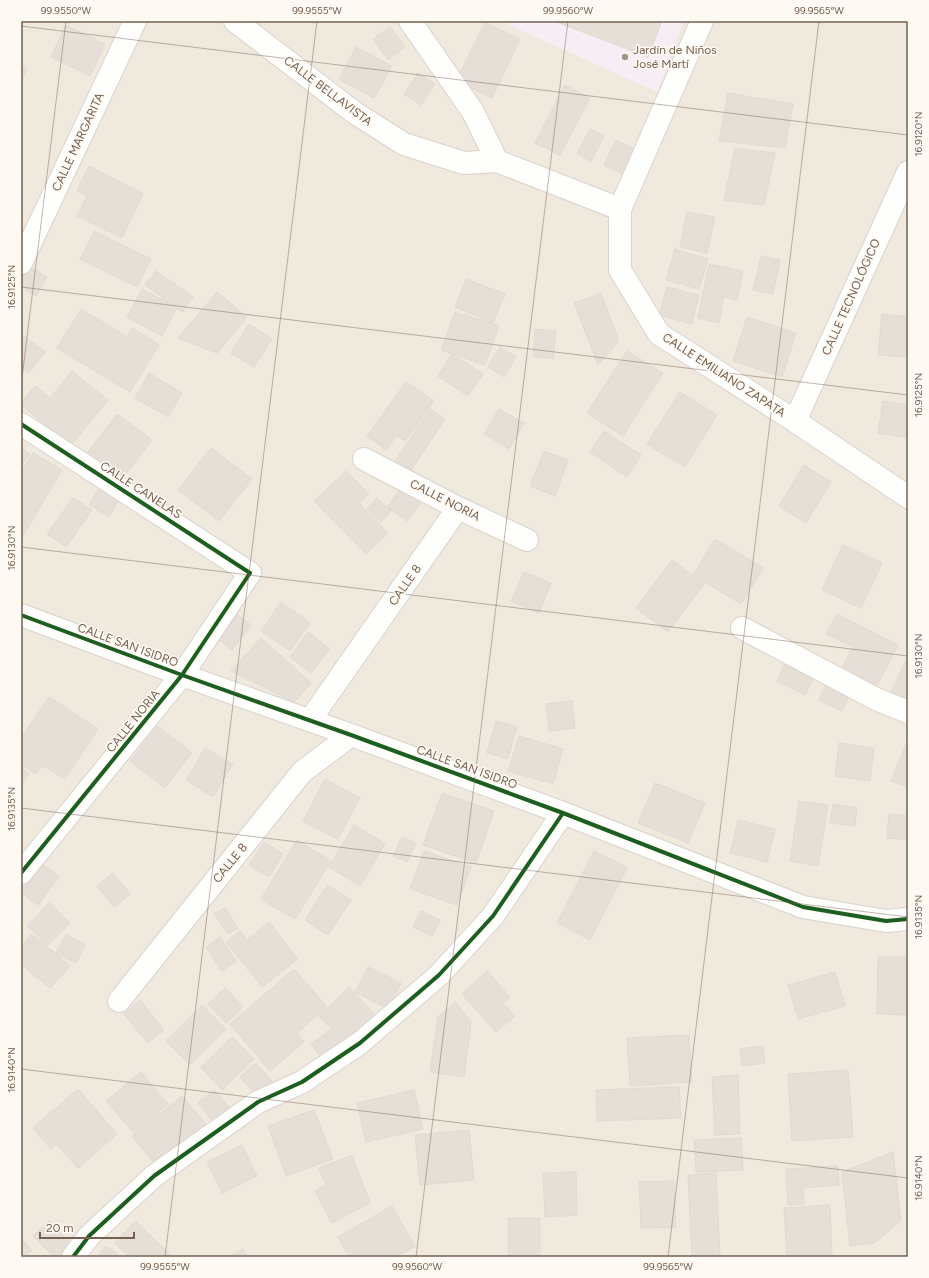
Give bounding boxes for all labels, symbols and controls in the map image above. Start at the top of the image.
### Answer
text: 99.9550°W [41,4,92,17]
text: 99.9555°W [292,4,342,17]
text: 99.9560°W [543,4,593,17]
text: 99.9565°W [794,4,844,17]
place label: Jardín de Niños José Martí [633,43,717,71]
marker: Jardín de Niños José Martí [620,52,630,62]
street label: CALLE BELLAVISTA [281,53,375,129]
street label: CALLE MARGARITA [49,91,107,193]
text: 16.9120°N [912,111,925,157]
street label: CALLE TECNOLÓGICO [819,237,883,357]
text: 16.9125°N [5,265,18,309]
street label: CALLE EMILIANO ZAPATA [660,330,788,420]
text: 16.9125°N [912,373,925,417]
street label: CALLE CANELAS [98,458,184,522]
street label: CALLE NORIA [408,476,482,524]
text: 16.9130°N [5,526,18,570]
street label: CALLE 8 [386,562,424,608]
street label: CALLE SAN ISIDRO [76,620,180,670]
text: 16.9130°N [912,634,925,678]
street label: CALLE NORIA [103,687,163,755]
street label: CALLE SAN ISIDRO [415,742,519,792]
text: 16.9135°N [5,787,18,831]
street label: CALLE 8 [210,840,250,886]
text: 16.9135°N [912,895,925,939]
text: 16.9140°N [5,1047,18,1093]
text: 16.9140°N [912,1155,925,1201]
scale bar [40,1214,134,1240]
text: 20 m [46,1221,74,1235]
text: 99.9555°W [140,1260,190,1273]
text: 99.9560°W [392,1260,442,1273]
text: 99.9565°W [643,1260,693,1273]

